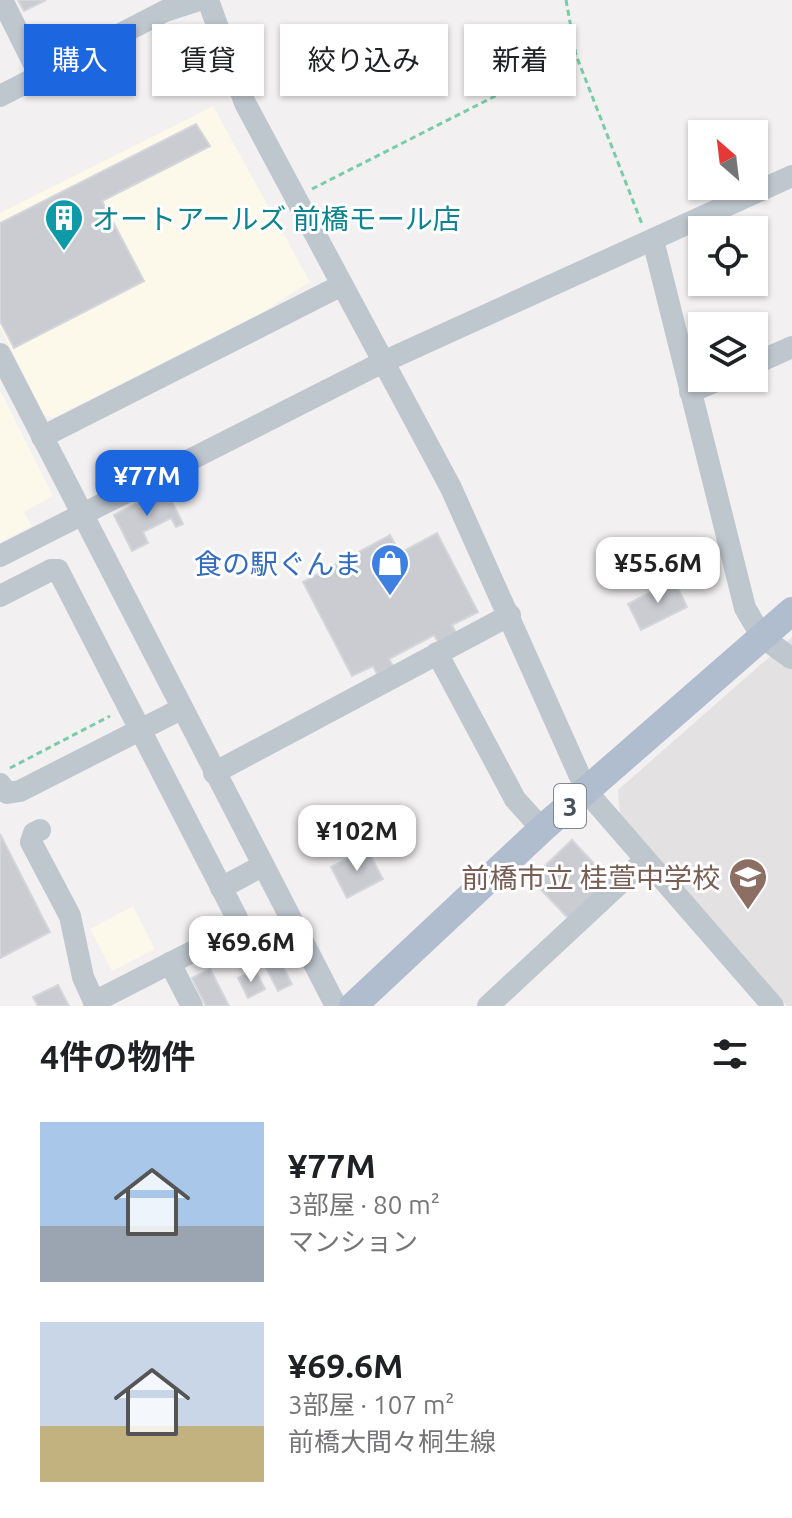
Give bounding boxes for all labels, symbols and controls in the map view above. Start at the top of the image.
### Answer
chip: 購入 [24,24,136,96]
chip: 賃貸 [152,24,264,96]
chip: 絞り込み [280,24,448,96]
chip: 新着 [464,24,576,96]
north arrow [688,120,768,200]
map controls [688,120,768,392]
building icon: オートアールズ 前橋モール店 [43,197,85,252]
place label: オートアールズ 前橋モール店 [92,203,461,234]
button: locate [688,216,768,296]
button: layers [688,312,768,392]
pin: ¥77M [100,450,194,518]
text: ¥77M [113,461,181,490]
pin: ¥55.6M [593,537,723,605]
shop icon: 食の駅ぐんま [369,542,411,597]
place label: 食の駅ぐんま [194,548,362,579]
text: ¥55.6M [614,548,702,577]
road number: 3 [554,784,586,828]
pin: ¥102M [301,805,413,873]
text: ¥102M [316,816,398,845]
school or university icon: 前橋市立 桂萱中学校 [727,856,769,911]
place label: 前橋市立 桂萱中学校 [462,862,720,893]
pin: ¥69.6M [186,916,316,984]
text: ¥69.6M [207,927,295,956]
icon: filters [708,1032,752,1076]
text: 4件の物件 [40,1037,195,1075]
text: ¥77M [288,1146,376,1184]
icon: home [104,1154,200,1250]
text: 3部屋 · 80 m² [288,1190,440,1219]
text: マンション [288,1227,418,1256]
text: ¥69.6M [288,1346,403,1384]
icon: home [104,1354,200,1450]
text: 3部屋 · 107 m² [288,1390,455,1419]
text: 前橋大間々桐生線 [288,1427,496,1456]

